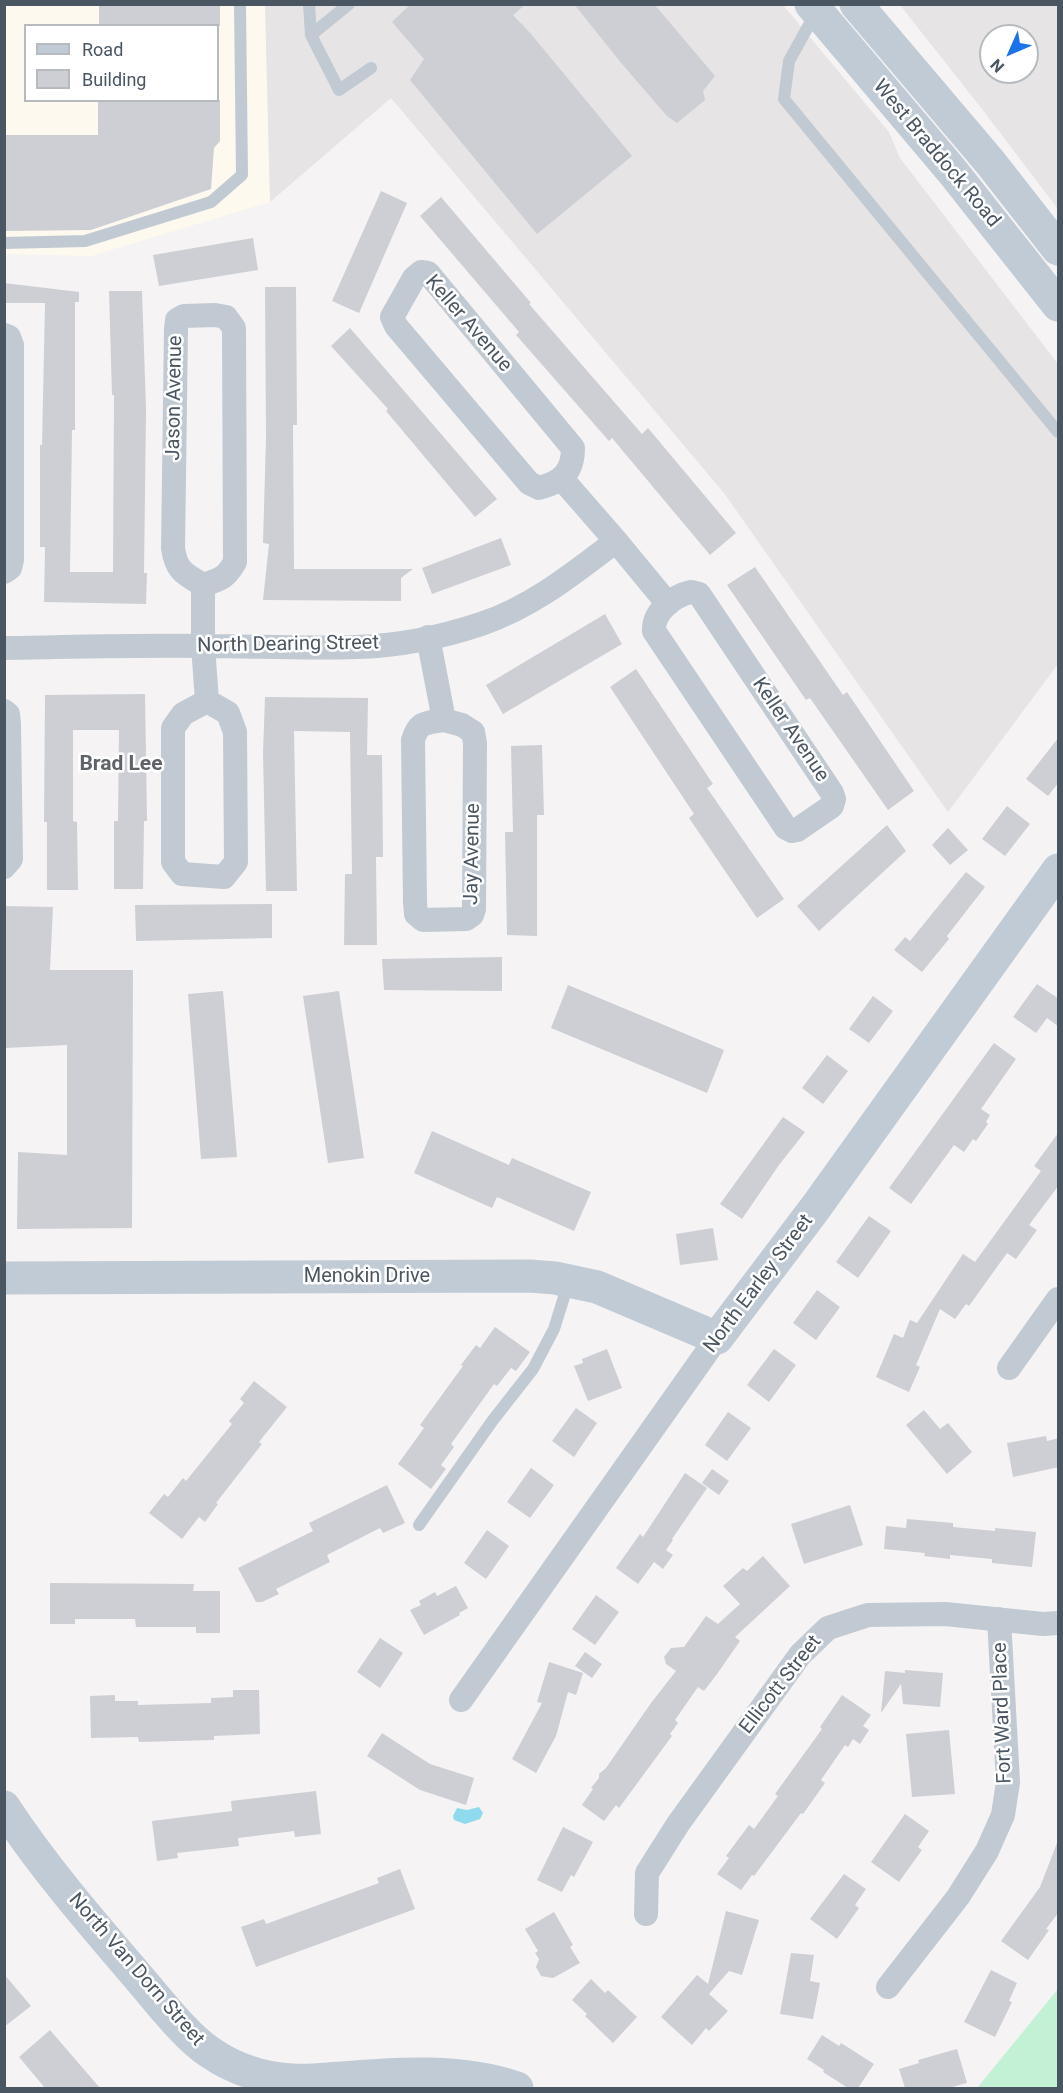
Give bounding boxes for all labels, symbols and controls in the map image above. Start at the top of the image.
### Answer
legend [24,24,219,102]
north arrow [979,24,1039,84]
text: Road [82,39,123,60]
text: N [987,55,1008,76]
text: Building [82,69,146,90]
street label: West Braddock Road [867,75,1005,233]
street label: Keller Avenue [419,271,517,377]
street label: Jason Avenue [162,335,188,461]
street label: North Dearing Street [197,631,379,659]
street label: Keller Avenue [746,673,834,787]
district label: Brad Lee [79,752,163,778]
street label: Jay Avenue [460,803,486,905]
street label: North Earley Street [699,1210,819,1358]
street label: Menokin Drive [304,1265,430,1289]
street label: Ellicott Street [735,1631,827,1739]
street label: Fort Ward Place [989,1642,1017,1784]
street label: North Van Dorn Street [63,1889,209,2051]

